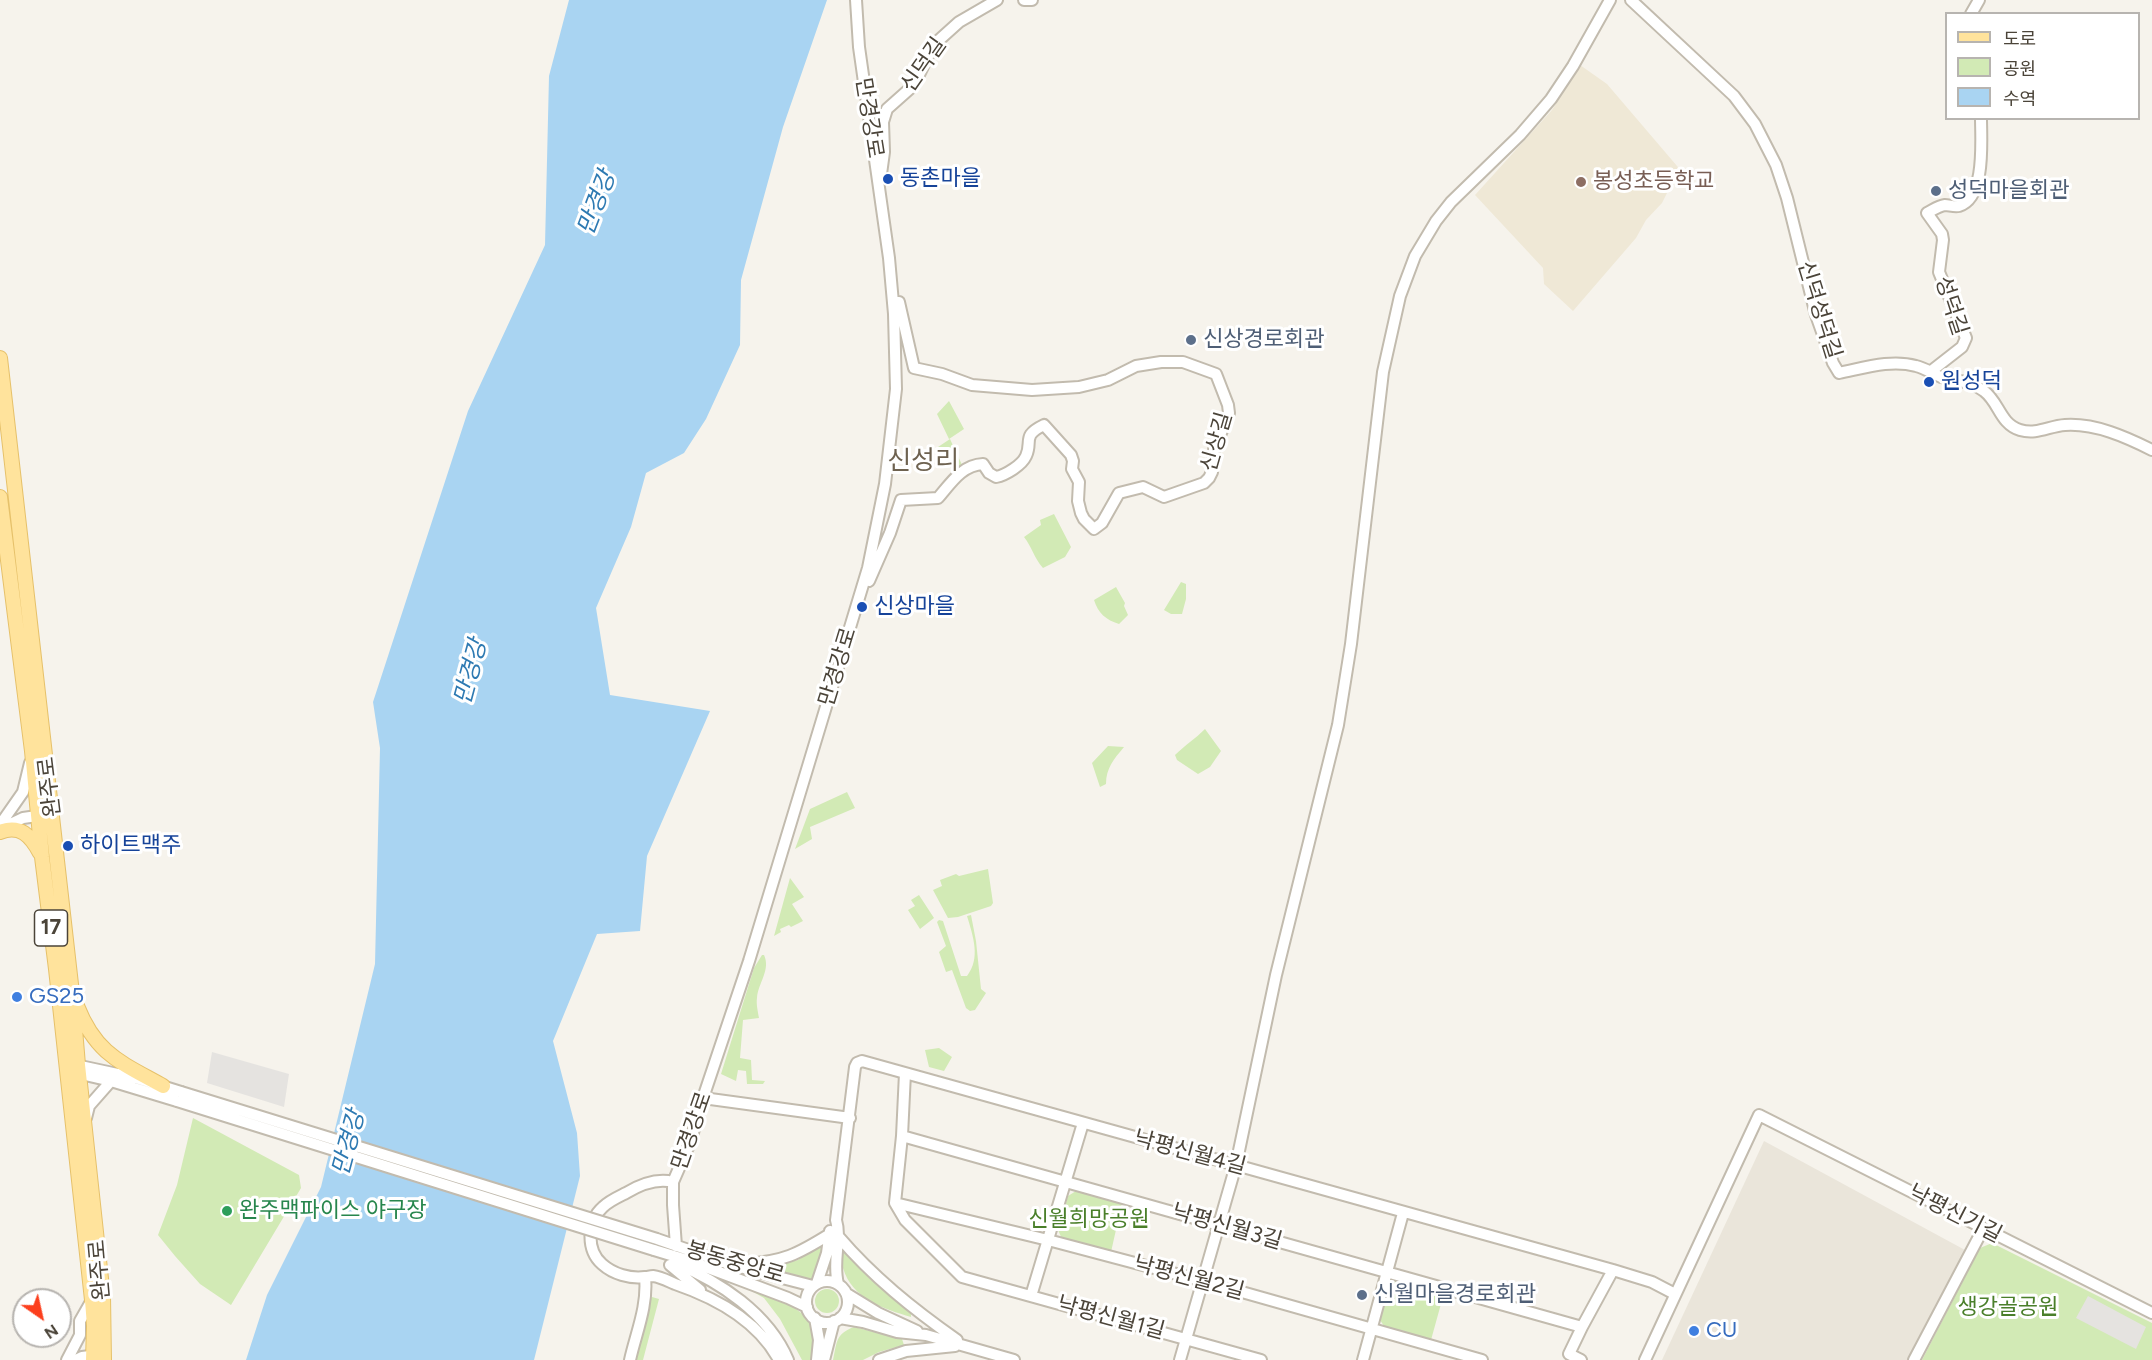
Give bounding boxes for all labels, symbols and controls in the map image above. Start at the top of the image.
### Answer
legend [1945,12,2140,120]
text: 도로 [2003,28,2036,50]
street label: 신덕길 [896,33,952,97]
text: 공원 [2003,58,2036,80]
street label: 만경강로 [850,76,888,160]
text: 수역 [2003,88,2036,110]
place label: 동촌마을 [900,166,981,192]
water label: 만경강 [572,167,622,239]
place label: 봉성초등학교 [1593,169,1714,195]
marker: 동촌마을 [881,172,895,186]
marker: 봉성초등학교 [1574,175,1588,189]
place label: 성덕마을회관 [1948,178,2069,204]
marker: 성덕마을회관 [1929,184,1943,198]
street label: 신덕성덕길 [1792,258,1846,362]
street label: 성덕길 [1929,273,1973,339]
place label: 신상경로회관 [1203,327,1324,353]
marker: 신상경로회관 [1184,333,1198,347]
place label: 원성덕 [1941,369,2002,395]
marker: 원성덕 [1922,375,1936,389]
street label: 신상길 [1196,409,1238,475]
district label: 신성리 [887,445,959,477]
place label: 신상마을 [874,594,955,620]
marker: 신상마을 [855,600,869,614]
street label: 만경강로 [814,624,862,710]
water label: 만경강 [449,636,493,708]
street label: 완주로 [33,755,67,819]
place label: 하이트맥주 [80,833,181,859]
marker: 하이트맥주 [61,839,75,853]
road number: 17 [34,910,68,946]
place label: GS25 [29,984,84,1010]
marker: GS25 [10,990,24,1004]
street label: 만경강로 [666,1088,718,1174]
water label: 만경강 [327,1107,371,1179]
street label: 낙평신월4길 [1131,1125,1249,1181]
street label: 낙평신기길 [1904,1179,2006,1249]
place label: 완주맥파이스 야구장 [239,1198,427,1224]
street label: 낙평신월3길 [1169,1199,1285,1255]
marker: 완주맥파이스 야구장 [220,1204,234,1218]
park label: 신월희망공원 [1028,1207,1150,1233]
street label: 봉동중앙로 [683,1236,787,1290]
street label: 완주로 [84,1239,116,1301]
street label: 낙평신월2길 [1131,1251,1247,1305]
place label: 신월마을경로회관 [1374,1282,1536,1308]
north arrow [12,1288,72,1348]
marker: 신월마을경로회관 [1355,1288,1369,1302]
street label: 낙평신월1길 [1054,1291,1168,1345]
park label: 생강골공원 [1957,1295,2059,1321]
place label: CU [1706,1318,1737,1344]
text: N [41,1320,62,1343]
marker: CU [1687,1324,1701,1338]

